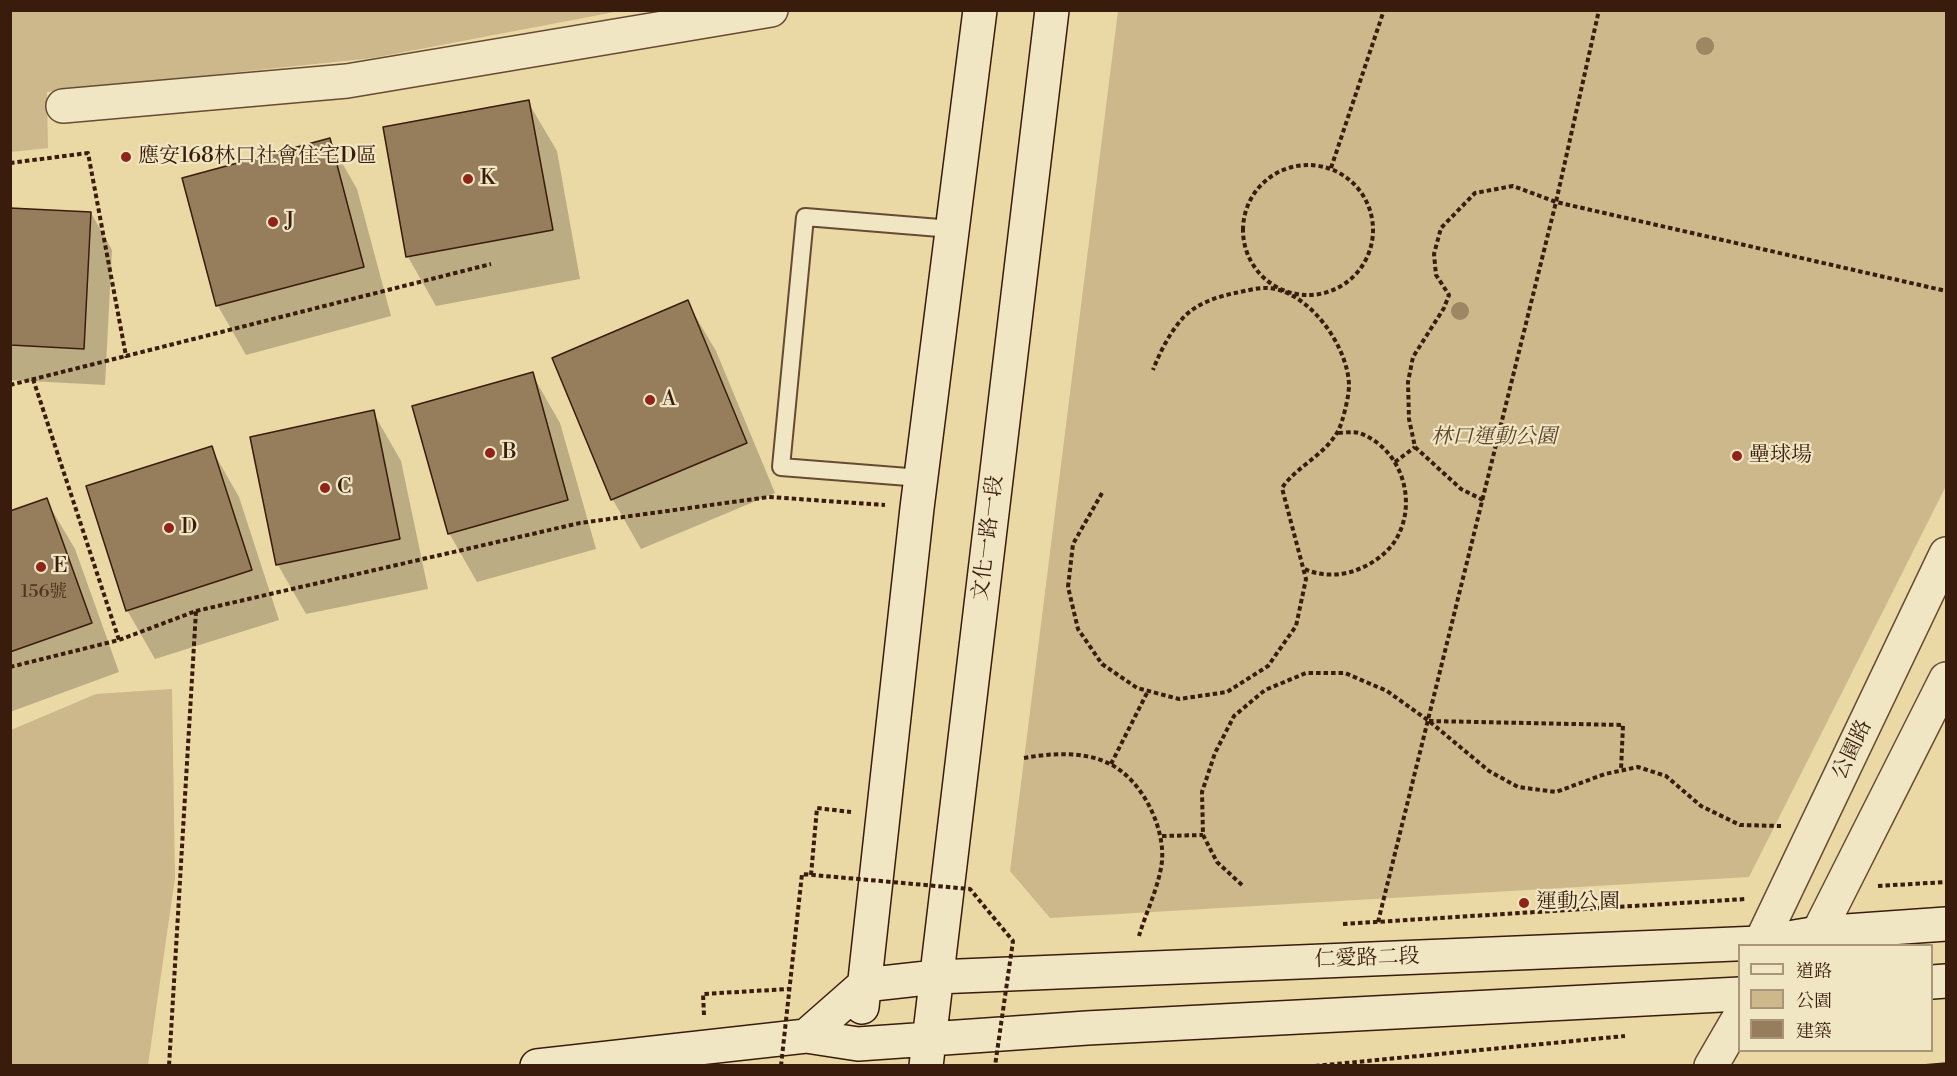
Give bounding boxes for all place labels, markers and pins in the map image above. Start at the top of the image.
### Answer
place label: 應安168林口社會住宅D區 [138,144,377,170]
marker: 應安168林口社會住宅D區 [119,150,133,164]
place label: K [480,166,495,192]
marker: K [461,172,475,186]
place label: J [285,209,295,235]
marker: J [266,215,280,229]
place label: A [662,387,676,413]
marker: A [643,393,657,407]
place label: B [502,440,517,466]
place label: 壘球場 [1749,443,1812,469]
marker: B [483,446,497,460]
marker: 壘球場 [1730,449,1744,463]
place label: C [337,475,351,501]
marker: C [318,481,332,495]
place label: D [181,515,197,541]
marker: D [162,521,176,535]
place label: E [53,554,68,580]
marker: E [34,560,48,574]
place label: 運動公園 [1536,890,1620,916]
marker: 運動公園 [1517,896,1531,910]

